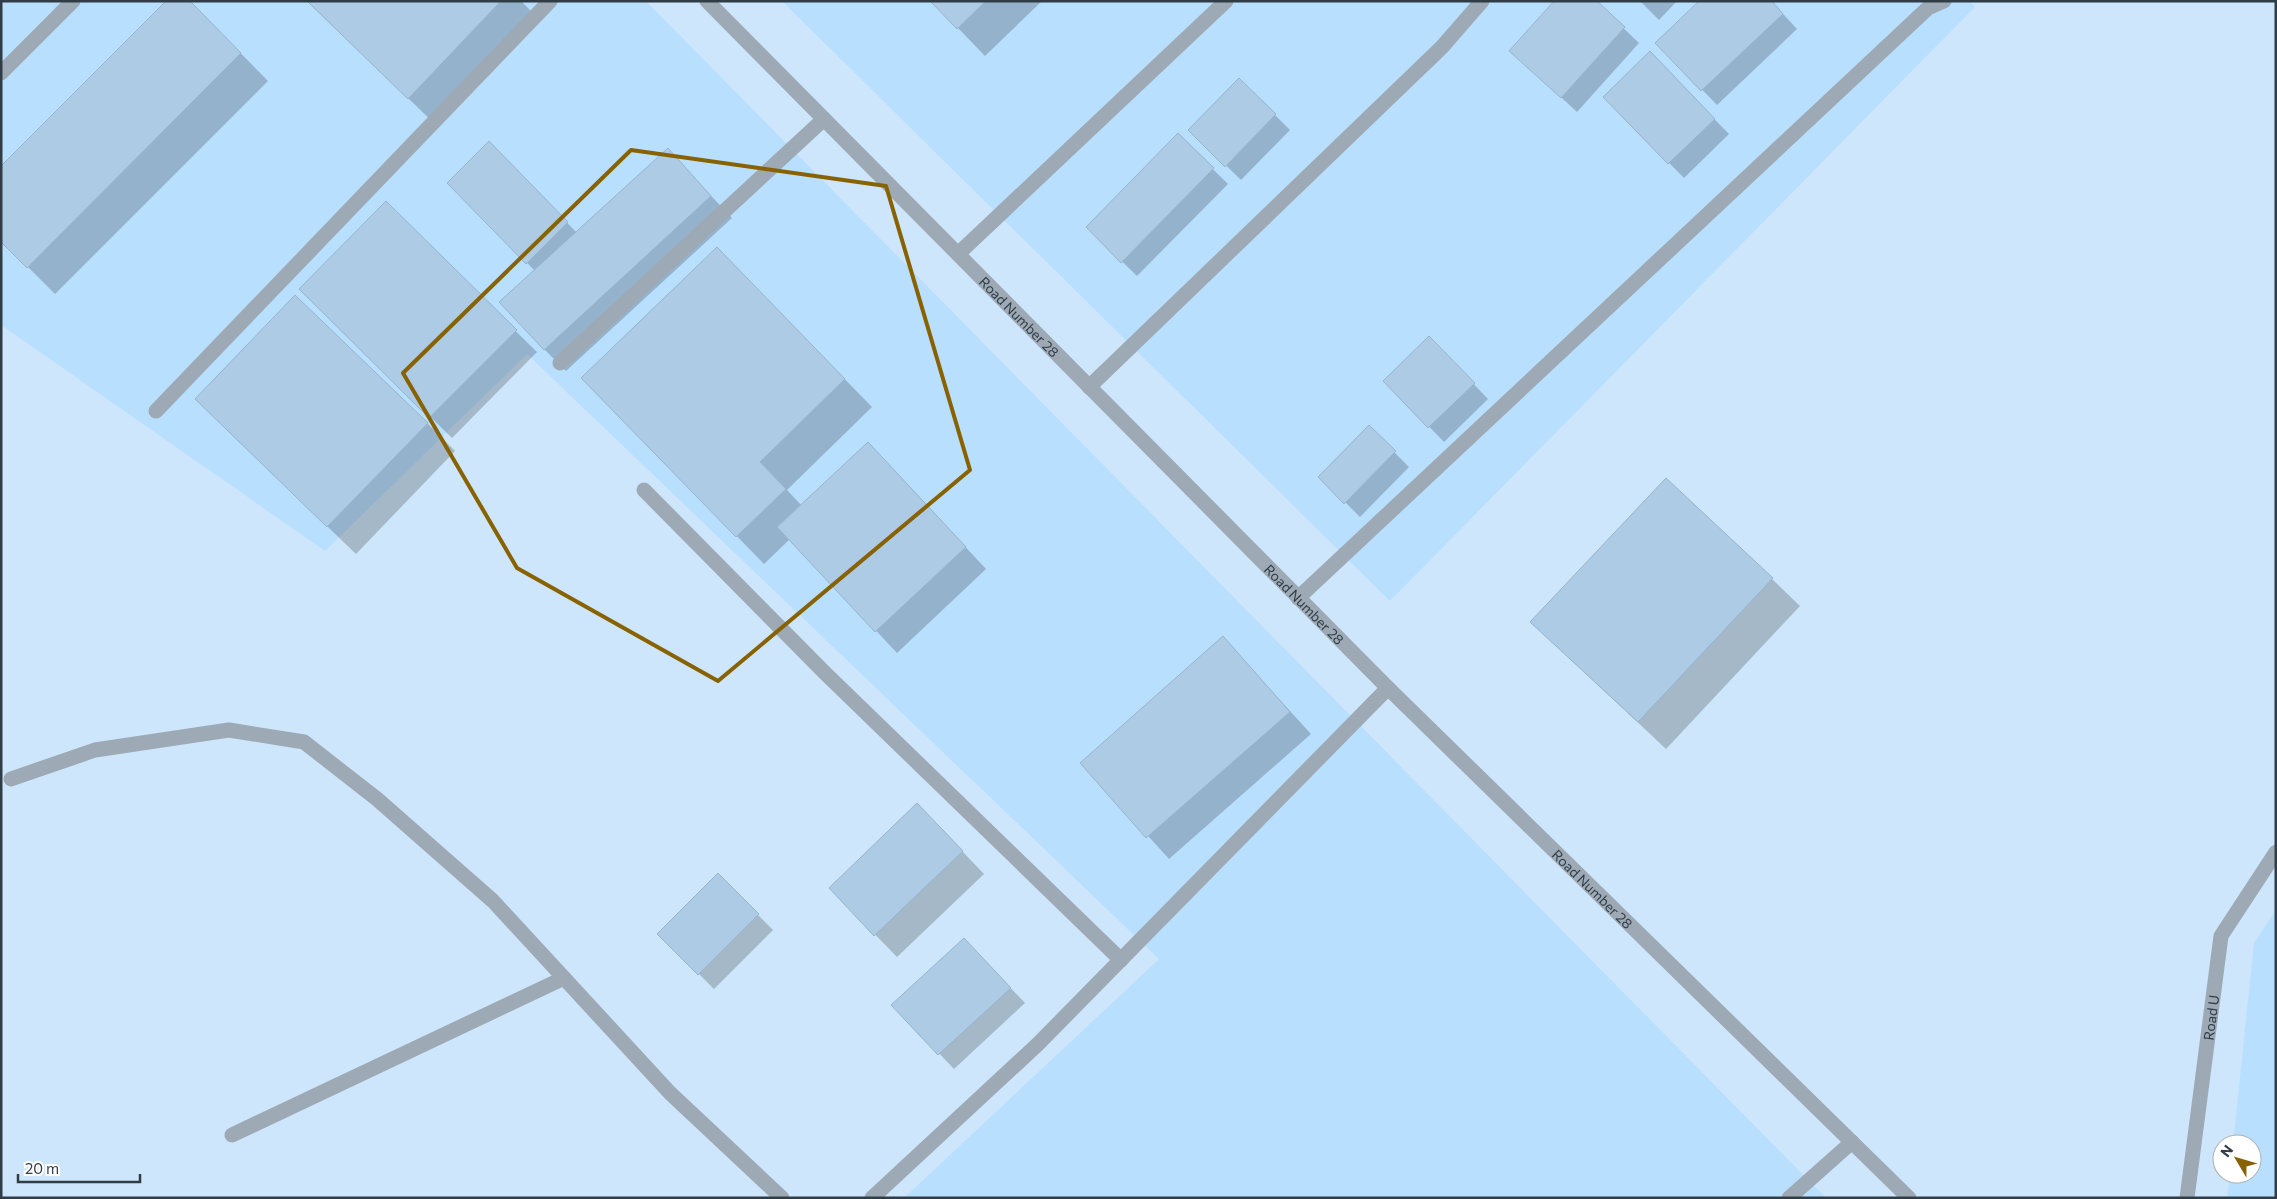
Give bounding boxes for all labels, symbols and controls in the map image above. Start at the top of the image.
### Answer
street label: Road Number 28 [976,273,1063,360]
street label: Road Number 28 [1261,560,1348,648]
street label: Road Number 28 [1549,845,1637,932]
street label: Road U [2199,994,2222,1041]
north arrow [2212,1134,2262,1184]
text: N [2216,1141,2236,1160]
scale bar [18,1152,140,1184]
text: 20 m [25,1159,59,1177]

